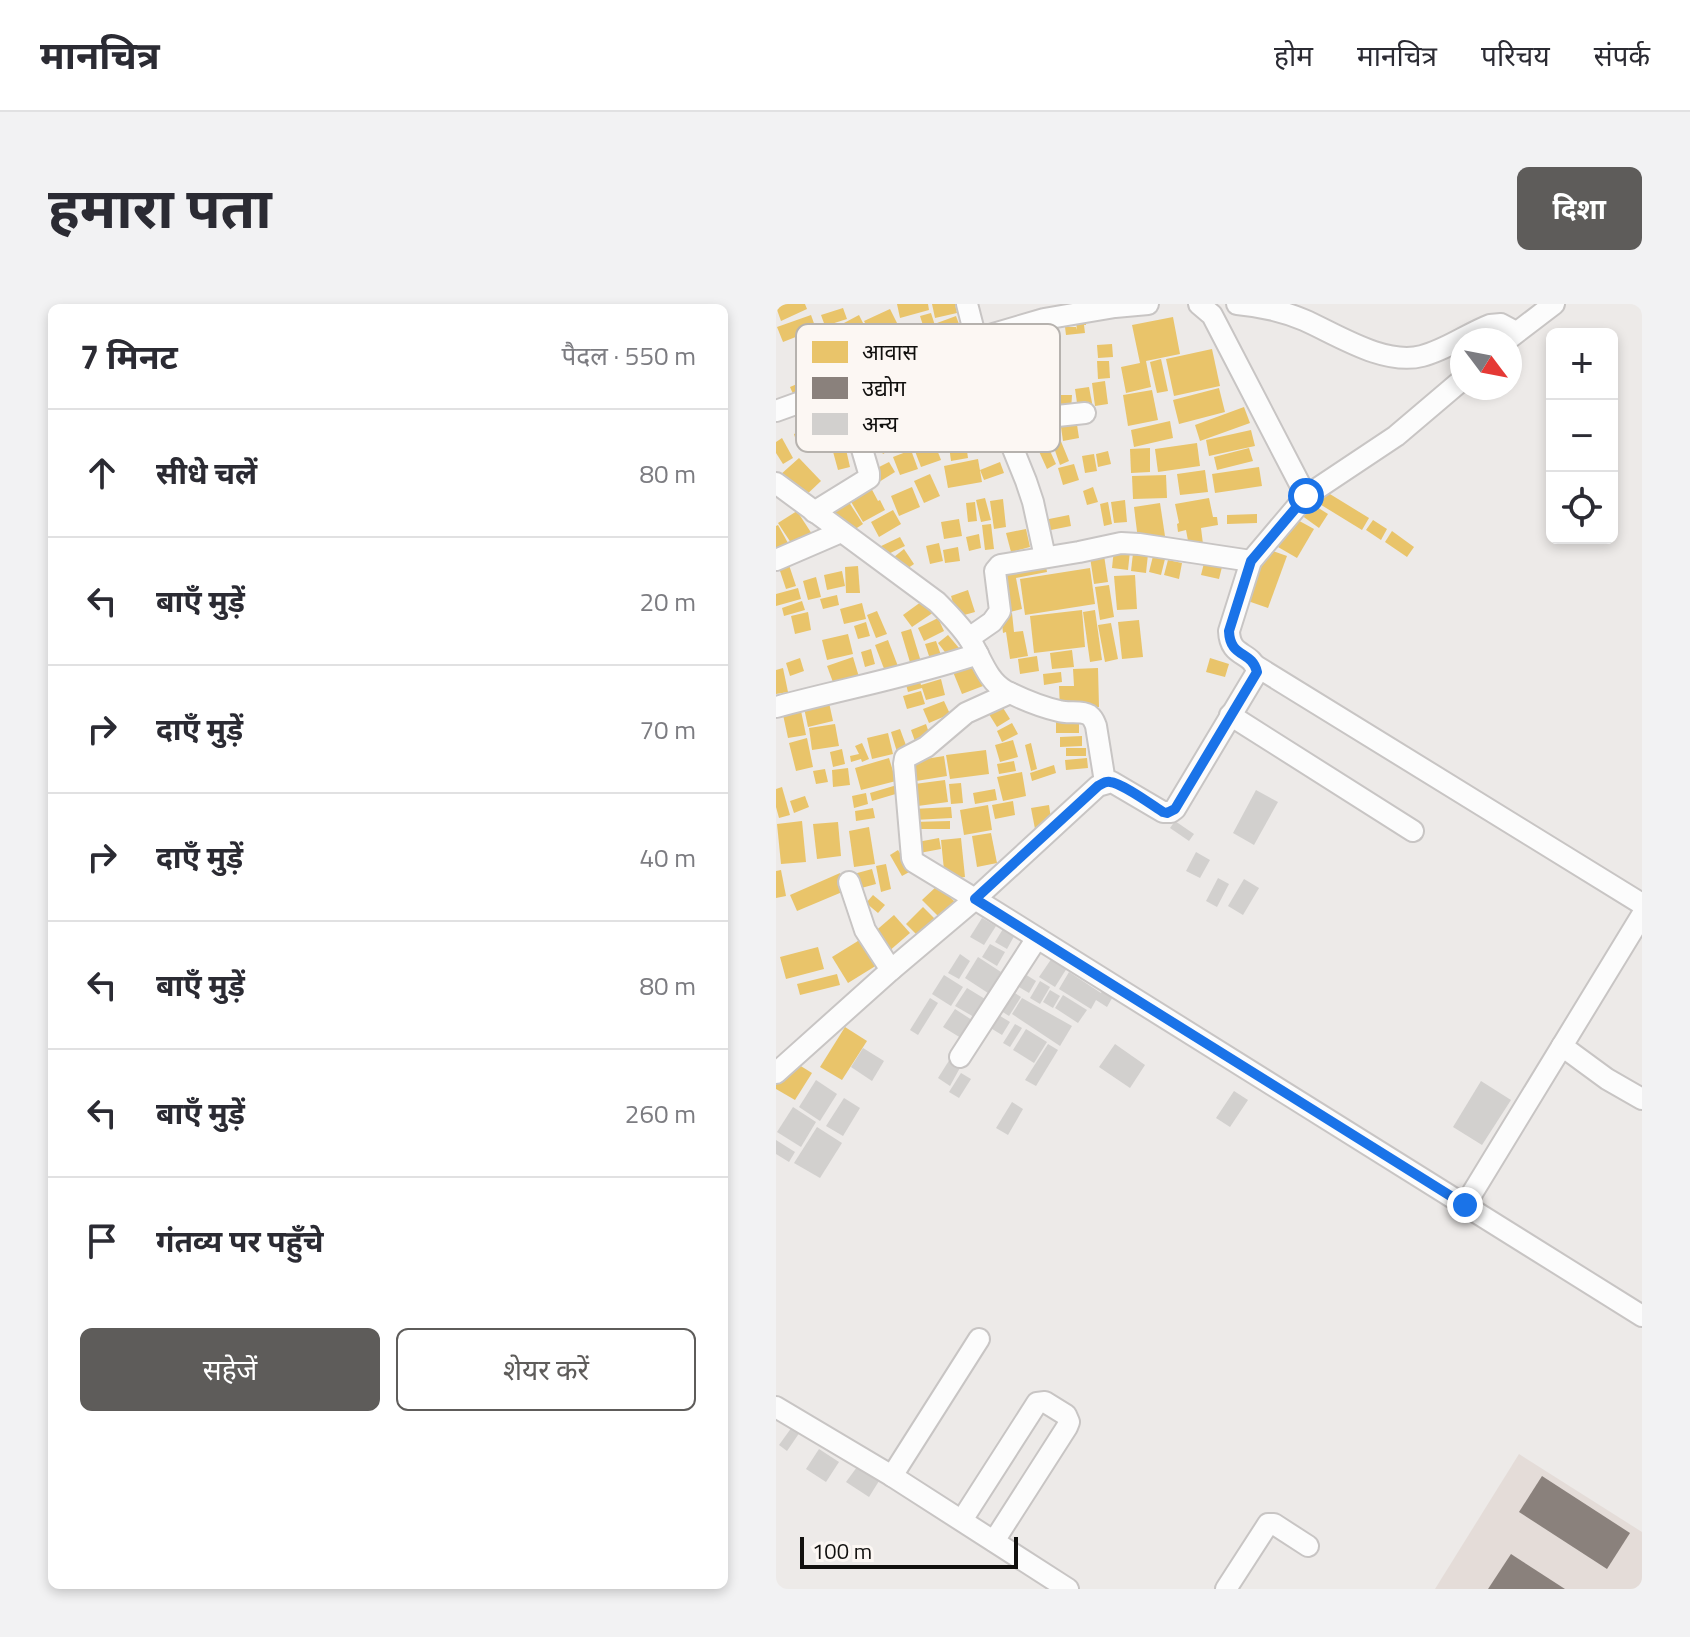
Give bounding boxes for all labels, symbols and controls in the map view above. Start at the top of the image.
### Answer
text: मानचित्र [40,26,160,84]
text: होम [1274,34,1313,77]
text: मानचित्र [1357,34,1437,77]
text: परिचय [1481,34,1550,77]
text: संपर्क [1594,34,1650,77]
text: हमारा पता [48,165,272,250]
button: दिशा [1517,167,1642,250]
legend [796,324,1060,452]
north arrow [1450,328,1522,400]
map controls [1546,328,1618,544]
button: + [1546,328,1618,400]
text: 7 मिनट [80,330,178,382]
text: आवास [862,335,918,369]
text: पैदल · 550 m [562,336,696,375]
text: उद्योग [862,371,907,405]
button: − [1546,400,1618,472]
text: अन्य [862,407,899,441]
text: सीधे चलें [156,450,257,496]
icon: ahead [80,451,124,495]
text: 80 m [639,454,696,493]
button: locate [1546,472,1618,544]
route start [1288,478,1324,514]
text: बाएँ मुड़ें [156,578,245,624]
icon: left [80,579,124,623]
text: 20 m [639,582,696,621]
text: दाएँ मुड़ें [156,706,243,752]
icon: right [80,707,124,751]
text: 70 m [639,710,696,749]
text: दाएँ मुड़ें [156,834,243,880]
icon: right [80,835,124,879]
text: 40 m [639,838,696,877]
text: बाएँ मुड़ें [156,962,245,1008]
icon: left [80,963,124,1007]
text: 80 m [639,966,696,1005]
text: बाएँ मुड़ें [156,1090,245,1136]
icon: left [80,1091,124,1135]
text: 260 m [625,1094,696,1133]
route end [1447,1187,1483,1223]
text: गंतव्य पर पहुँचे [156,1218,323,1264]
icon: arrive [80,1219,124,1263]
button: सहेजें [80,1328,380,1411]
button: शेयर करें [396,1328,696,1411]
scale bar [800,1533,1018,1569]
text: 100 m [812,1534,872,1568]

